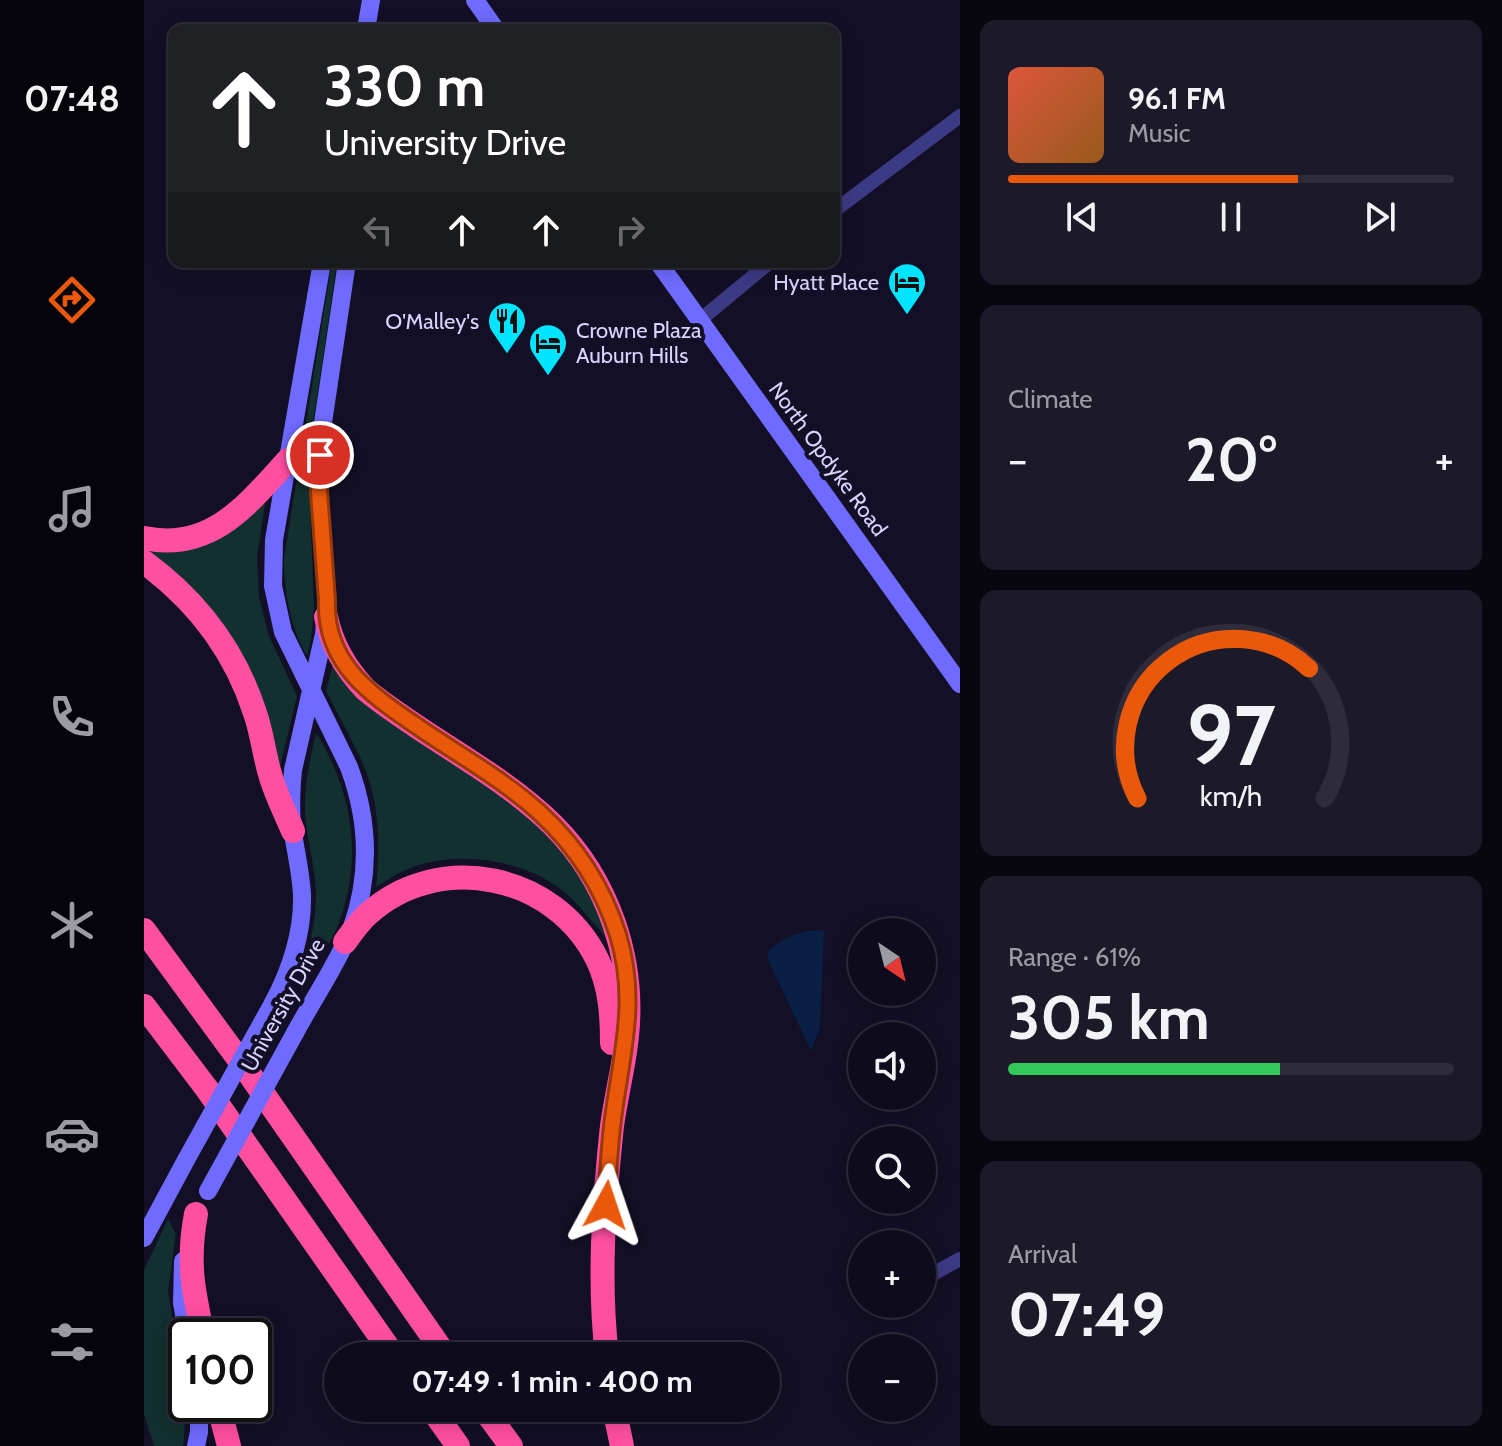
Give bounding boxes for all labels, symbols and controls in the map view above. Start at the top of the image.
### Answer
text: 330 m [324,52,485,120]
icon: ahead [192,56,296,160]
text: 07:48 [24,76,120,120]
text: 96.1 FM [1128,80,1226,117]
text: Music [1128,117,1191,149]
text: University Drive [324,120,566,164]
icon: previous [1060,195,1104,239]
icon: pause [1209,195,1253,239]
icon: next [1358,195,1402,239]
icon: left [356,208,400,252]
icon: ahead [440,208,484,252]
icon: ahead [524,208,568,252]
icon: right [608,208,652,252]
hotel icon: Hyatt Place [886,261,928,316]
place label: Hyatt Place [773,269,879,296]
icon: directions [44,272,100,328]
restaurant icon: O'Malley's [486,300,528,355]
place label: O'Malley's [385,308,479,335]
place label: Crowne Plaza Auburn Hills [576,317,702,369]
hotel icon: Crowne Plaza Auburn Hills [527,322,569,377]
street label: North Opdyke Road [763,377,893,541]
text: Climate [1008,383,1093,415]
pin [286,421,354,489]
text: 20° [1185,423,1277,496]
icon: arrive [298,433,342,477]
text: − [1008,433,1027,486]
text: + [1435,433,1454,486]
icon: music [44,481,100,537]
text: 97 [1186,685,1276,786]
icon: phone [44,689,100,745]
text: km/h [1200,778,1262,813]
icon: climate [44,897,100,953]
north arrow [848,918,936,1006]
map controls [848,918,936,1422]
street label: University Drive [235,934,331,1076]
text: Range · 61% [1008,941,1141,973]
text: 305 km [1008,981,1210,1054]
button: sound [848,1022,936,1110]
icon: car [44,1106,100,1162]
button: search [848,1126,936,1214]
position arrow [564,1163,648,1247]
button: + [848,1230,936,1318]
text: Arrival [1008,1238,1077,1270]
text: 07:49 [1008,1278,1165,1351]
icon: filters [44,1314,100,1370]
speed limit sign: 100 [168,1318,272,1422]
button: − [848,1334,936,1422]
text: 07:49 · 1 min · 400 m [411,1363,693,1400]

